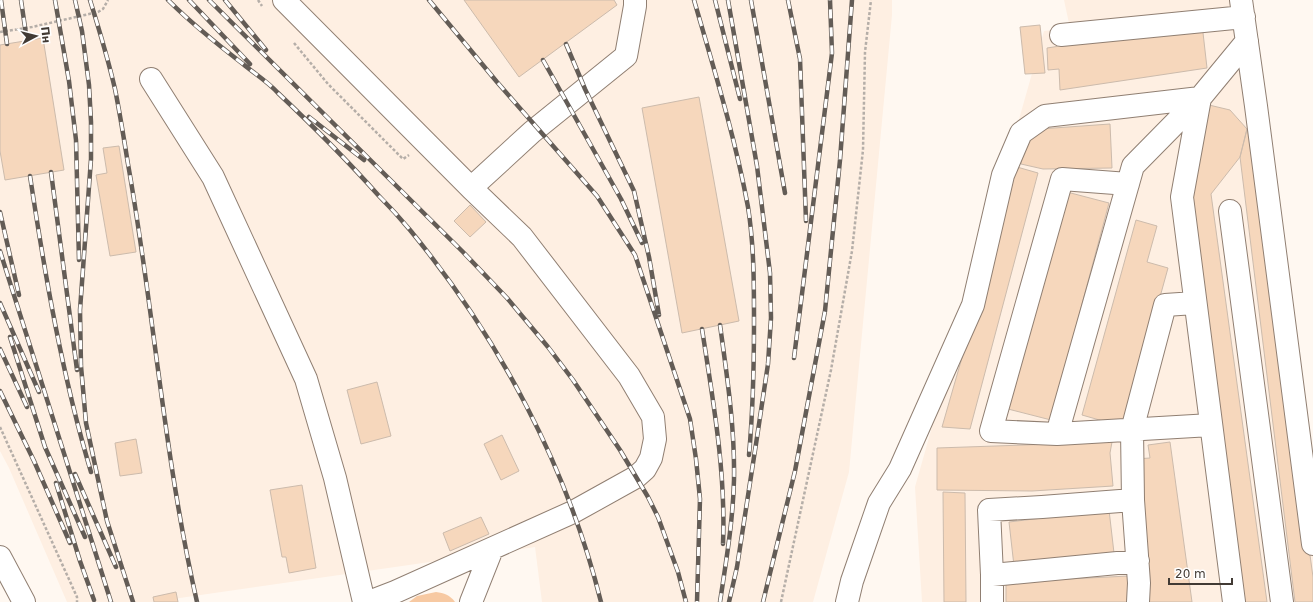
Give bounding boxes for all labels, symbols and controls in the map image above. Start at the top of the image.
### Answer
north arrow [16,16,56,56]
text: Пн [38,26,53,44]
scale bar [1169,560,1232,586]
text: 20 m [1175,567,1206,581]

